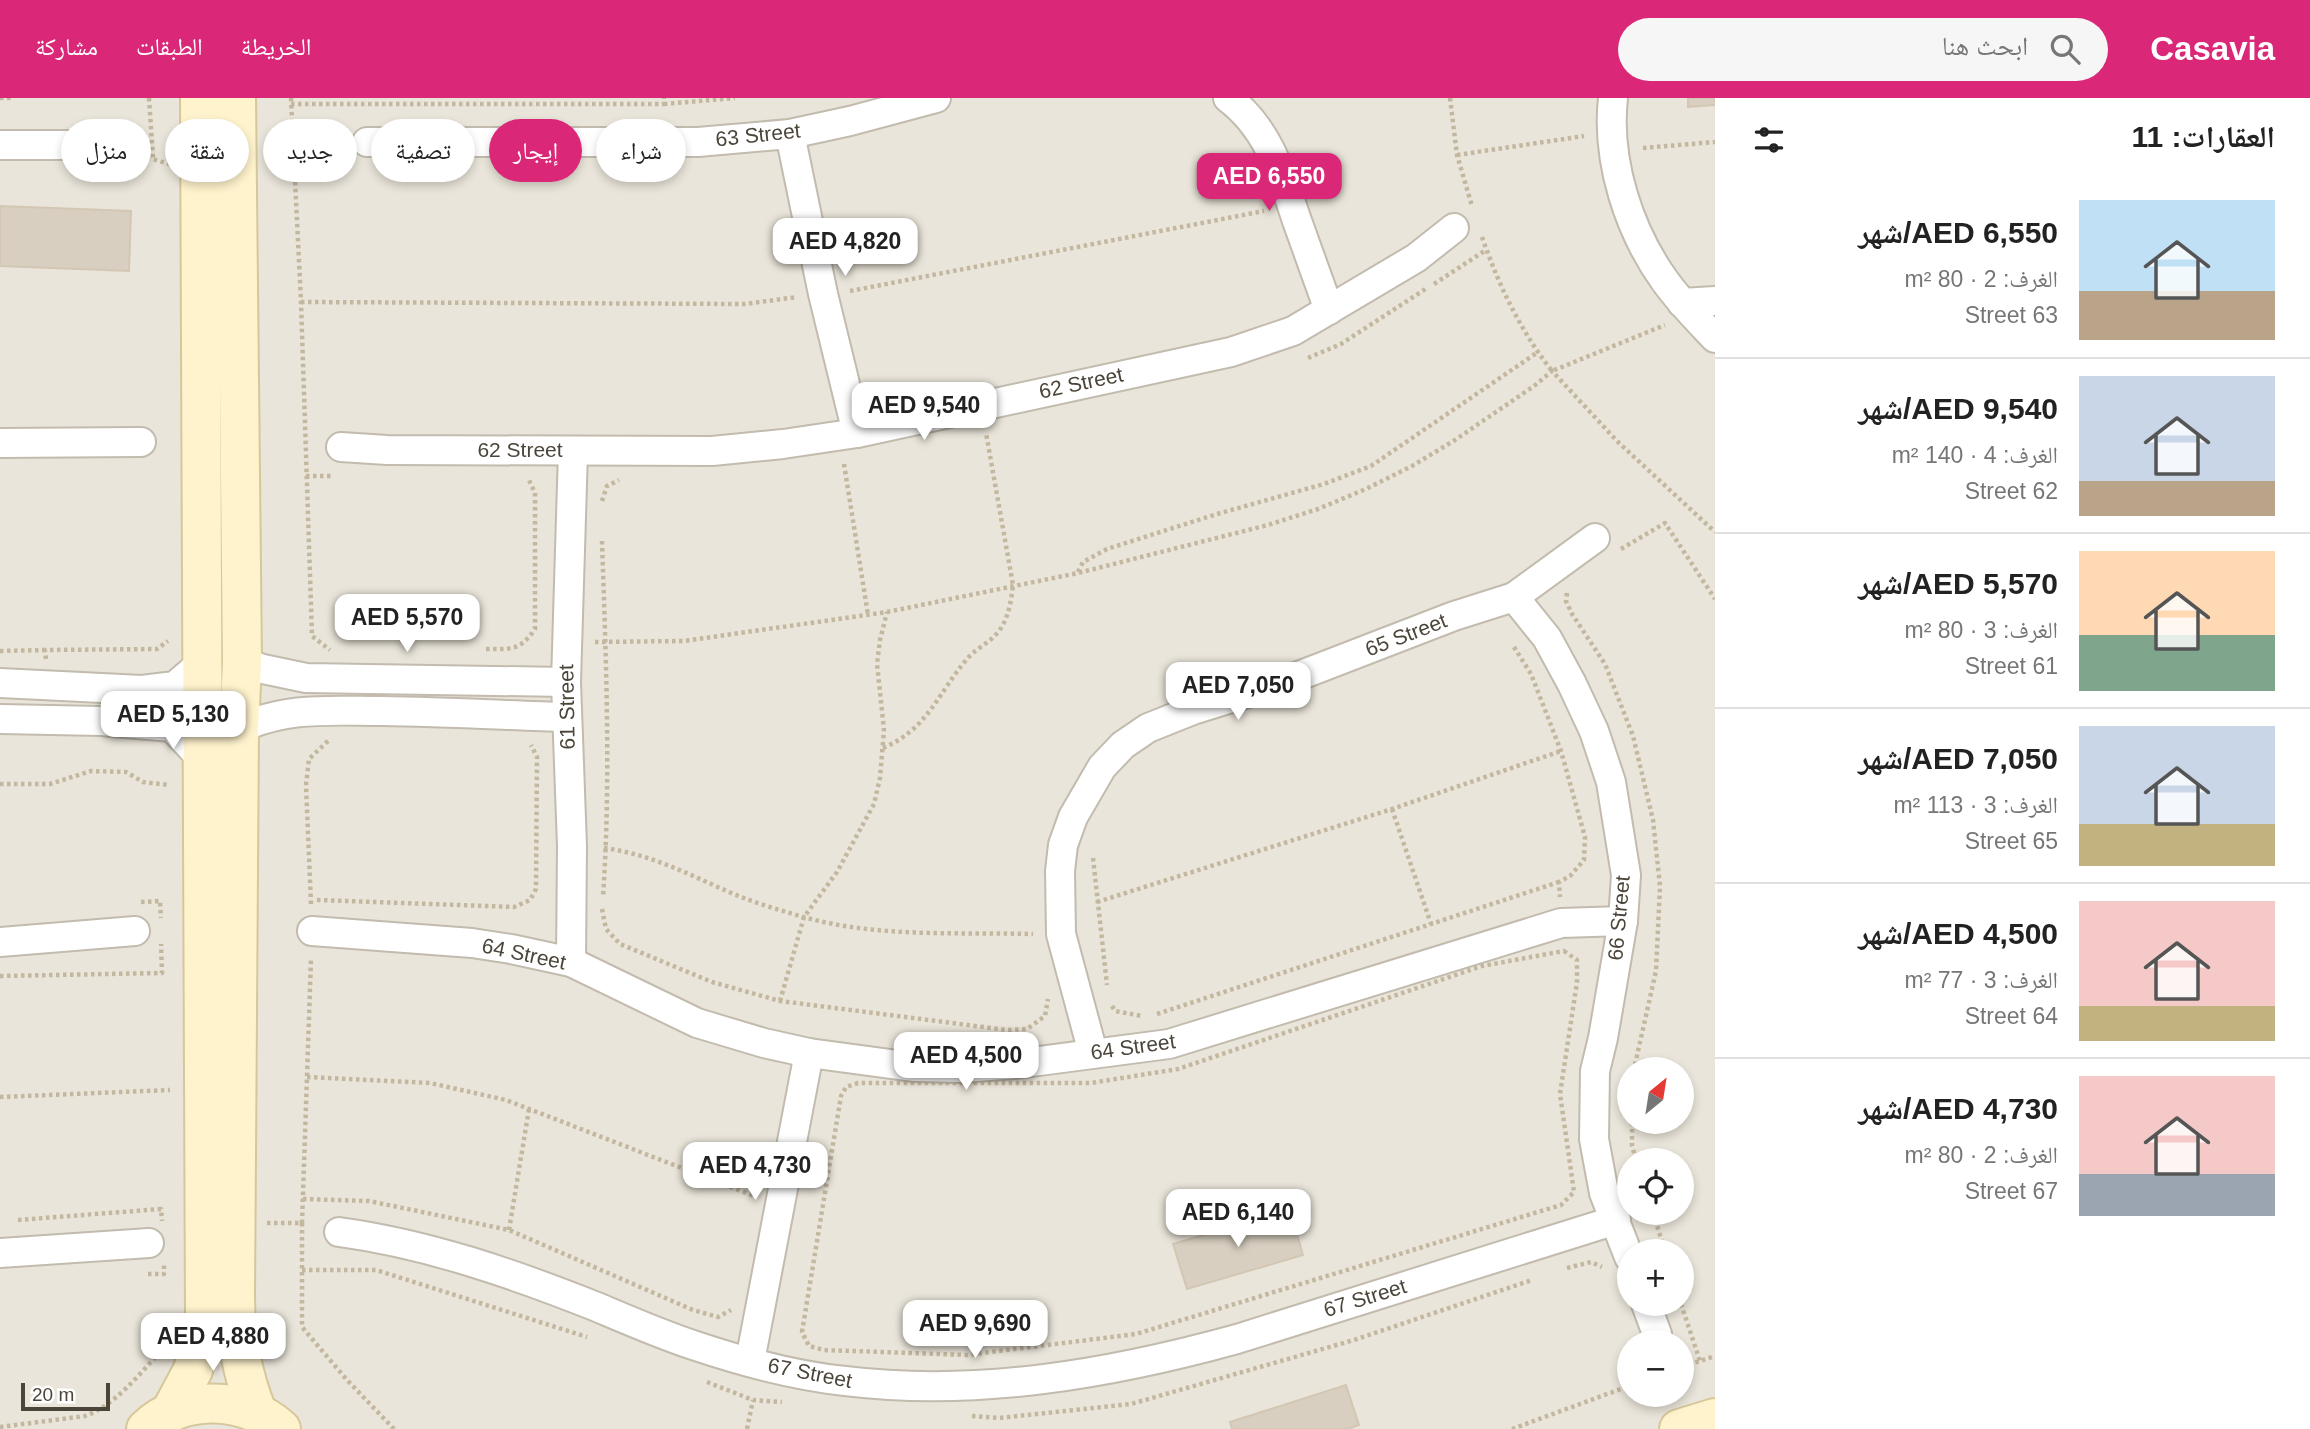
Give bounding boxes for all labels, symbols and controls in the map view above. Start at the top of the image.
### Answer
search box [1618,18,2108,81]
icon: search [2046,30,2084,68]
text: Casavia [2150,30,2275,67]
text: ابحث هنا [1942,31,2028,61]
text: مشاركة [35,33,98,60]
text: الطبقات [136,33,203,60]
text: الخريطة [241,33,311,60]
chip: منزل [61,119,151,182]
chip: شقة [165,119,249,182]
chip: جديد [263,119,357,182]
chip: تصفية [371,119,475,182]
chip: إيجار [489,119,582,182]
chip: شراء [596,119,686,182]
street label: 63 Street [714,119,802,150]
text: العقارات: 11 [2131,120,2275,153]
icon: filters [1750,121,1788,159]
pin: AED 6,550 [1189,153,1349,213]
text: AED 6,550 [1213,163,1325,189]
text: AED 6,550/شهر [1858,216,2058,249]
pin: AED 4,820 [765,218,925,278]
text: AED 4,820 [789,228,901,254]
icon: home [2135,228,2219,312]
text: الغرف: 2 · 80 m² [1904,266,2058,292]
text: 63 Street [1965,302,2058,328]
street label: 62 Street [1037,362,1125,403]
pin: AED 9,540 [844,382,1004,442]
text: AED 9,540 [868,392,980,418]
text: AED 9,540/شهر [1858,392,2058,425]
icon: home [2135,404,2219,488]
street label: 62 Street [477,438,563,461]
text: الغرف: 4 · 140 m² [1892,442,2058,468]
text: 62 Street [1965,478,2058,504]
text: AED 5,570/شهر [1858,567,2058,600]
icon: home [2135,579,2219,663]
pin: AED 5,570 [327,594,487,654]
text: AED 5,570 [351,604,463,630]
street label: 65 Street [1362,608,1450,661]
text: الغرف: 3 · 80 m² [1904,617,2058,643]
text: 61 Street [1965,653,2058,679]
pin: AED 7,050 [1158,662,1318,722]
street label: 61 Street [554,664,579,750]
text: AED 7,050 [1182,672,1294,698]
pin: AED 5,130 [93,692,253,751]
text: AED 5,130 [117,701,229,727]
text: AED 7,050/شهر [1858,742,2058,775]
icon: home [2135,754,2219,838]
text: الغرف: 3 · 113 m² [1893,792,2058,818]
text: 65 Street [1965,828,2058,854]
street label: 66 Street [1603,874,1634,961]
text: AED 4,500/شهر [1858,917,2058,950]
icon: home [2135,929,2219,1013]
street label: 64 Street [480,933,568,974]
text: الغرف: 3 · 77 m² [1904,967,2058,993]
text: 64 Street [1965,1003,2058,1029]
street label: 64 Street [1089,1029,1177,1064]
pin: AED 4,500 [886,1032,1046,1092]
text: AED 4,500 [910,1042,1022,1068]
north arrow [1617,1057,1694,1134]
map controls [1617,1057,1694,1407]
text: AED 4,730/شهر [1858,1092,2058,1125]
icon: home [2135,1104,2219,1188]
pin: AED 4,730 [675,1142,835,1202]
text: الغرف: 2 · 80 m² [1904,1142,2058,1168]
button: locate [1617,1148,1694,1225]
text: AED 4,730 [699,1152,811,1178]
text: 67 Street [1965,1178,2058,1204]
pin: AED 6,140 [1158,1190,1318,1249]
text: AED 6,140 [1182,1199,1294,1225]
button: + [1617,1239,1694,1316]
street label: 67 Street [1321,1274,1409,1321]
pin: AED 9,690 [895,1300,1055,1360]
text: AED 9,690 [919,1310,1031,1336]
pin: AED 4,880 [133,1314,293,1373]
text: AED 4,880 [157,1323,269,1349]
button: − [1617,1330,1694,1407]
street label: 67 Street [766,1353,854,1392]
scale bar [21,1380,110,1412]
text: 20 m [32,1384,74,1405]

